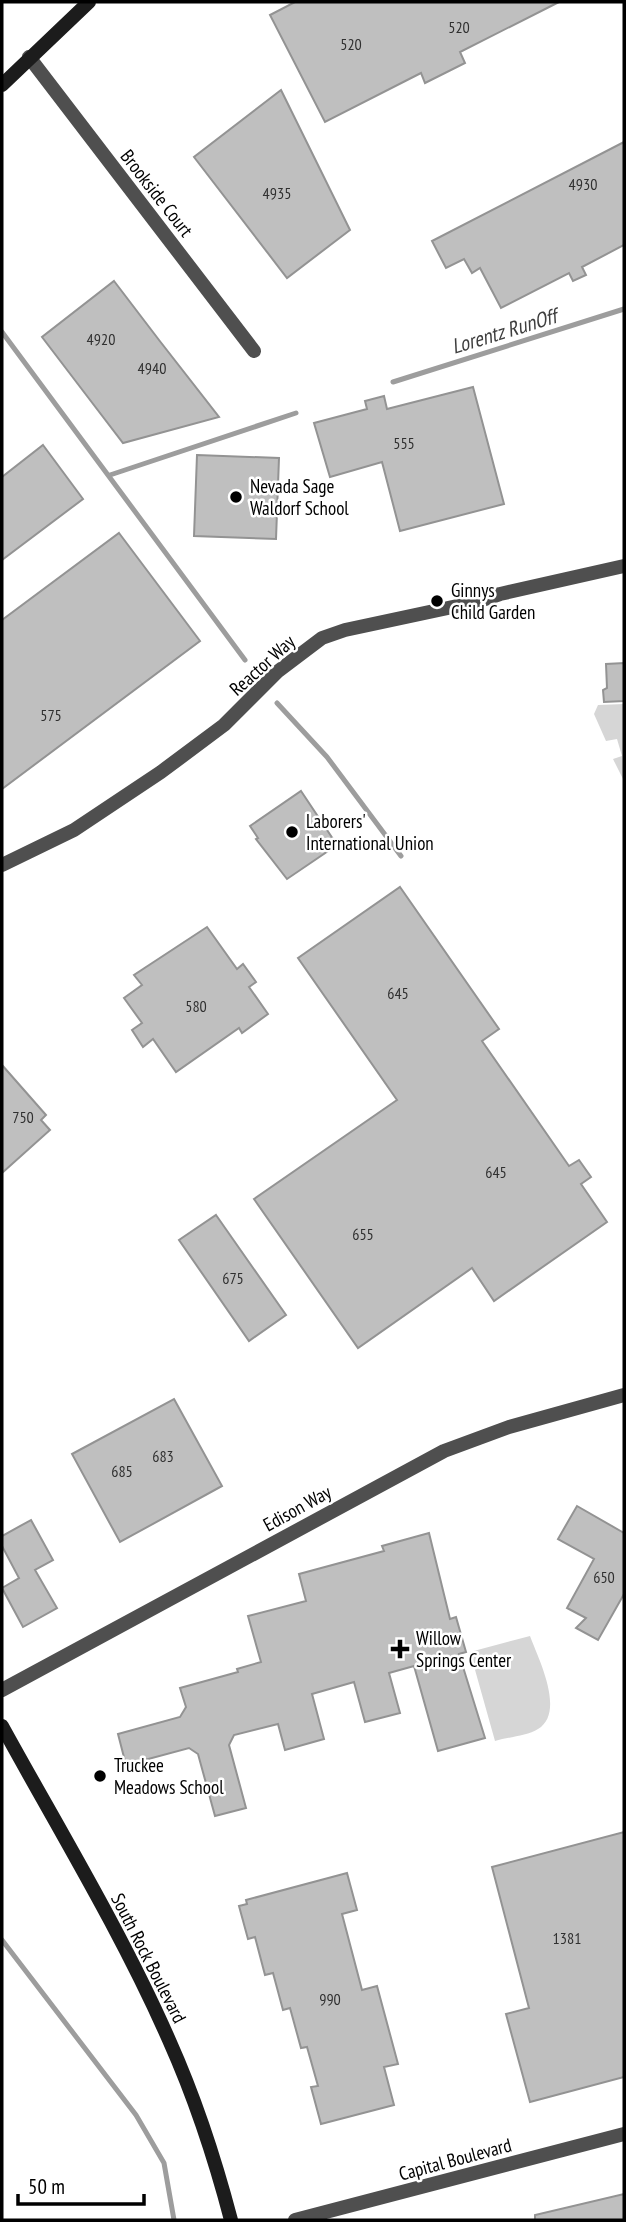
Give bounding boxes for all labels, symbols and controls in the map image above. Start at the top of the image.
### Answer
house number: 520 [448,17,470,37]
house number: 520 [340,34,362,54]
street label: Brookside Court [115,145,199,242]
house number: 4930 [569,174,597,194]
house number: 4935 [263,183,291,203]
water label: Lorentz RunOff [448,301,564,360]
house number: 4920 [87,329,115,349]
house number: 4940 [138,358,166,378]
house number: 555 [393,433,415,453]
place label: Nevada Sage Waldorf School [250,474,349,520]
marker: Nevada Sage Waldorf School [228,489,244,505]
place label: Ginnys Child Garden [451,578,535,624]
marker: Ginnys Child Garden [429,593,445,609]
street label: Reactor Way [224,629,300,701]
house number: 575 [40,705,62,725]
place label: Laborers' International Union [306,809,434,855]
marker: Laborers' International Union [284,824,300,840]
house number: 645 [387,983,409,1003]
house number: 580 [185,996,207,1016]
house number: 750 [12,1107,34,1127]
house number: 645 [485,1162,507,1182]
house number: 655 [352,1224,374,1244]
house number: 675 [222,1268,244,1288]
house number: 683 [152,1446,174,1466]
house number: 685 [111,1461,133,1481]
street label: Edison Way [259,1479,336,1536]
house number: 650 [593,1567,615,1587]
place label: Willow Springs Center [416,1626,512,1672]
marker: Willow Springs Center [390,1639,410,1659]
place label: Truckee Meadows School [114,1753,224,1799]
marker: Truckee Meadows School [92,1768,108,1784]
street label: South Rock Boulevard [106,1889,192,2027]
house number: 1381 [553,1928,581,1948]
house number: 990 [319,1989,341,2009]
street label: Capital Boulevard [396,2132,514,2186]
scale bar [18,2162,144,2206]
text: 50 m [28,2173,65,2200]

